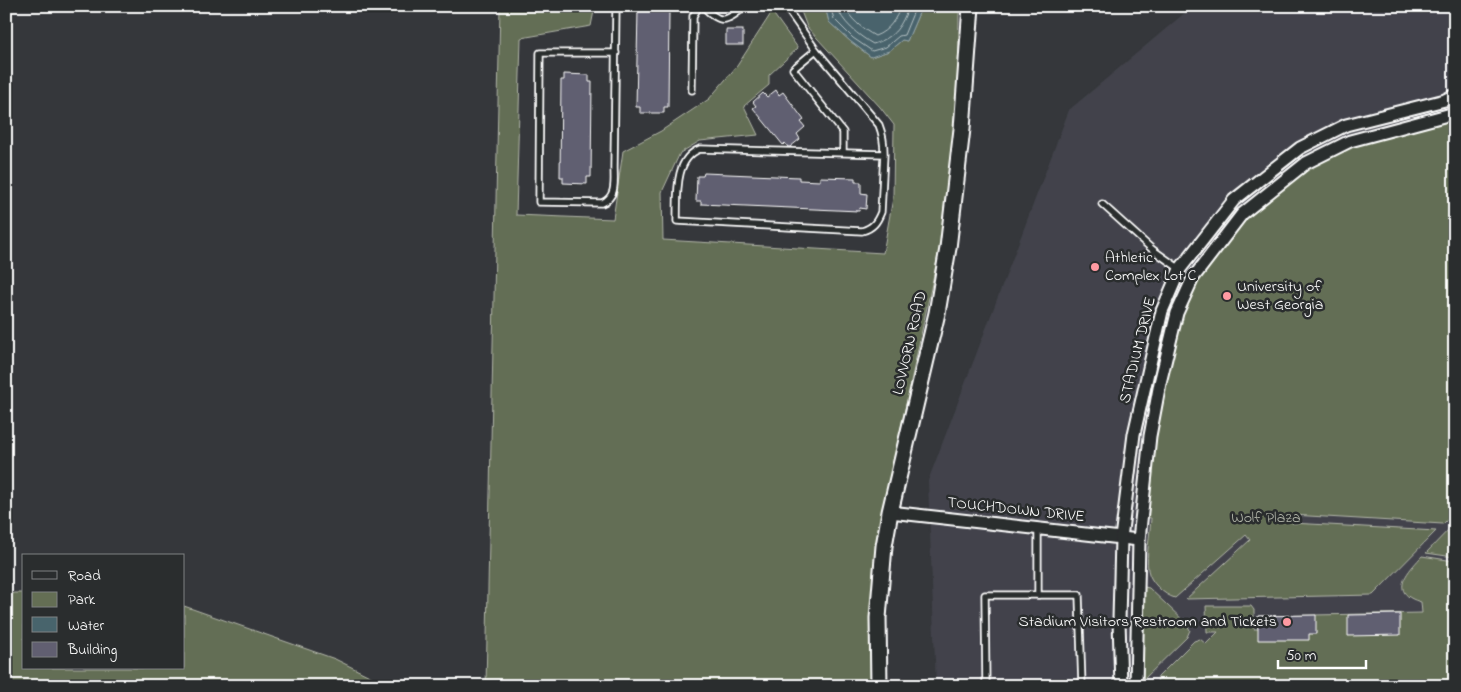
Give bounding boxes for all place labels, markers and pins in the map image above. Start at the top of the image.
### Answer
place label: Athletic Complex Lot C [1105,246,1196,288]
marker: Athletic Complex Lot C [1089,261,1101,273]
place label: University of West Georgia [1237,275,1323,317]
marker: University of West Georgia [1221,290,1233,302]
place label: Stadium Visitors Restroom and Tickets [1018,610,1277,634]
marker: Stadium Visitors Restroom and Tickets [1281,616,1293,628]

